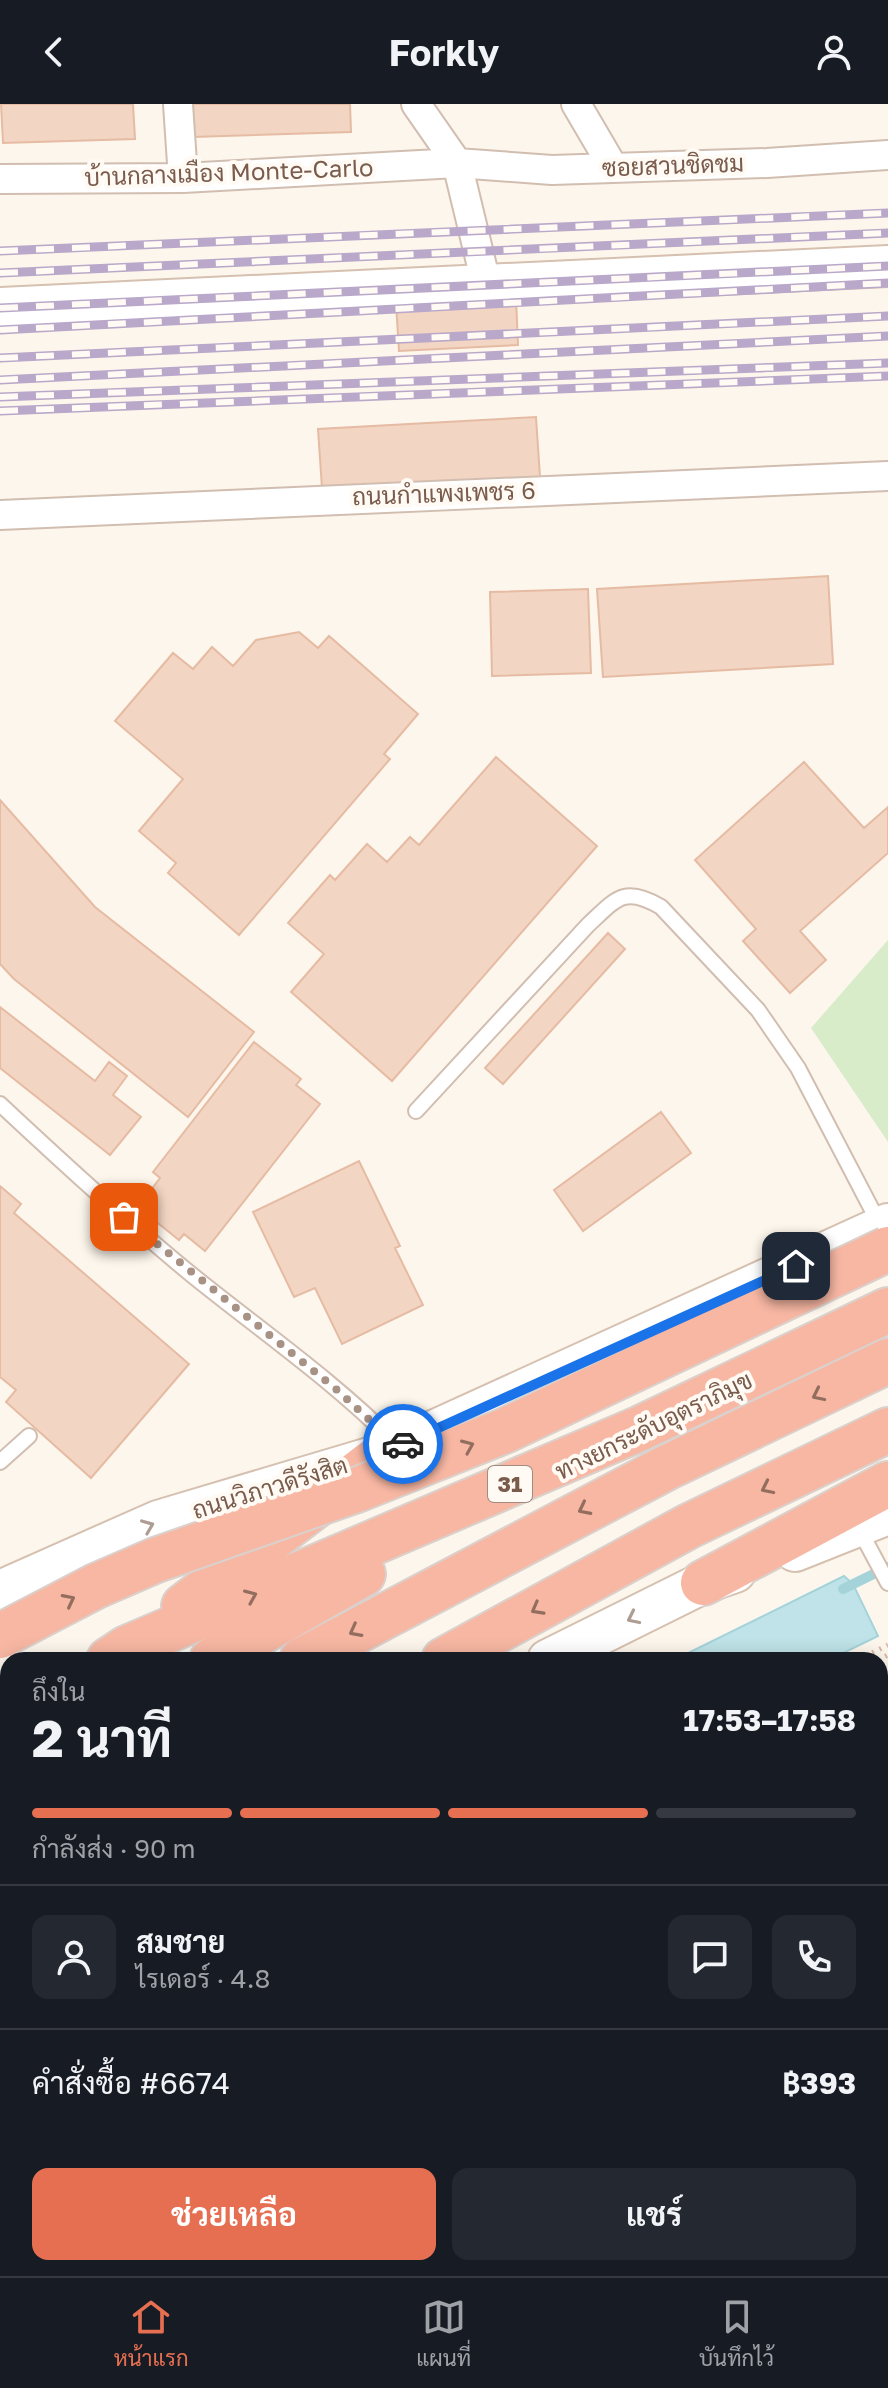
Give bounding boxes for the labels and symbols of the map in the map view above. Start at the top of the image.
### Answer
street label: ซอยสวนชิดชม [601,148,744,181]
street label: บ้านกลางเมือง Monte-Carlo [84,152,374,191]
street label: ถนนกำแพงเพชร 6 [352,475,536,510]
pin [90,1183,158,1251]
pin [762,1232,830,1300]
street label: ทางยกระดับอุตราภิมุข [550,1364,758,1488]
one-way arrow [811,1385,826,1401]
courier [363,1404,443,1484]
one-way arrow [460,1439,474,1456]
street label: ถนนวิภาวดีรังสิต [188,1449,351,1524]
road number: 31 [488,1466,532,1502]
one-way arrow [761,1478,776,1494]
one-way arrow [578,1500,593,1515]
one-way arrow [140,1519,154,1535]
one-way arrow [242,1589,257,1605]
one-way arrow [61,1594,76,1610]
one-way arrow [532,1599,546,1615]
one-way arrow [626,1608,641,1624]
one-way arrow [348,1622,363,1637]

